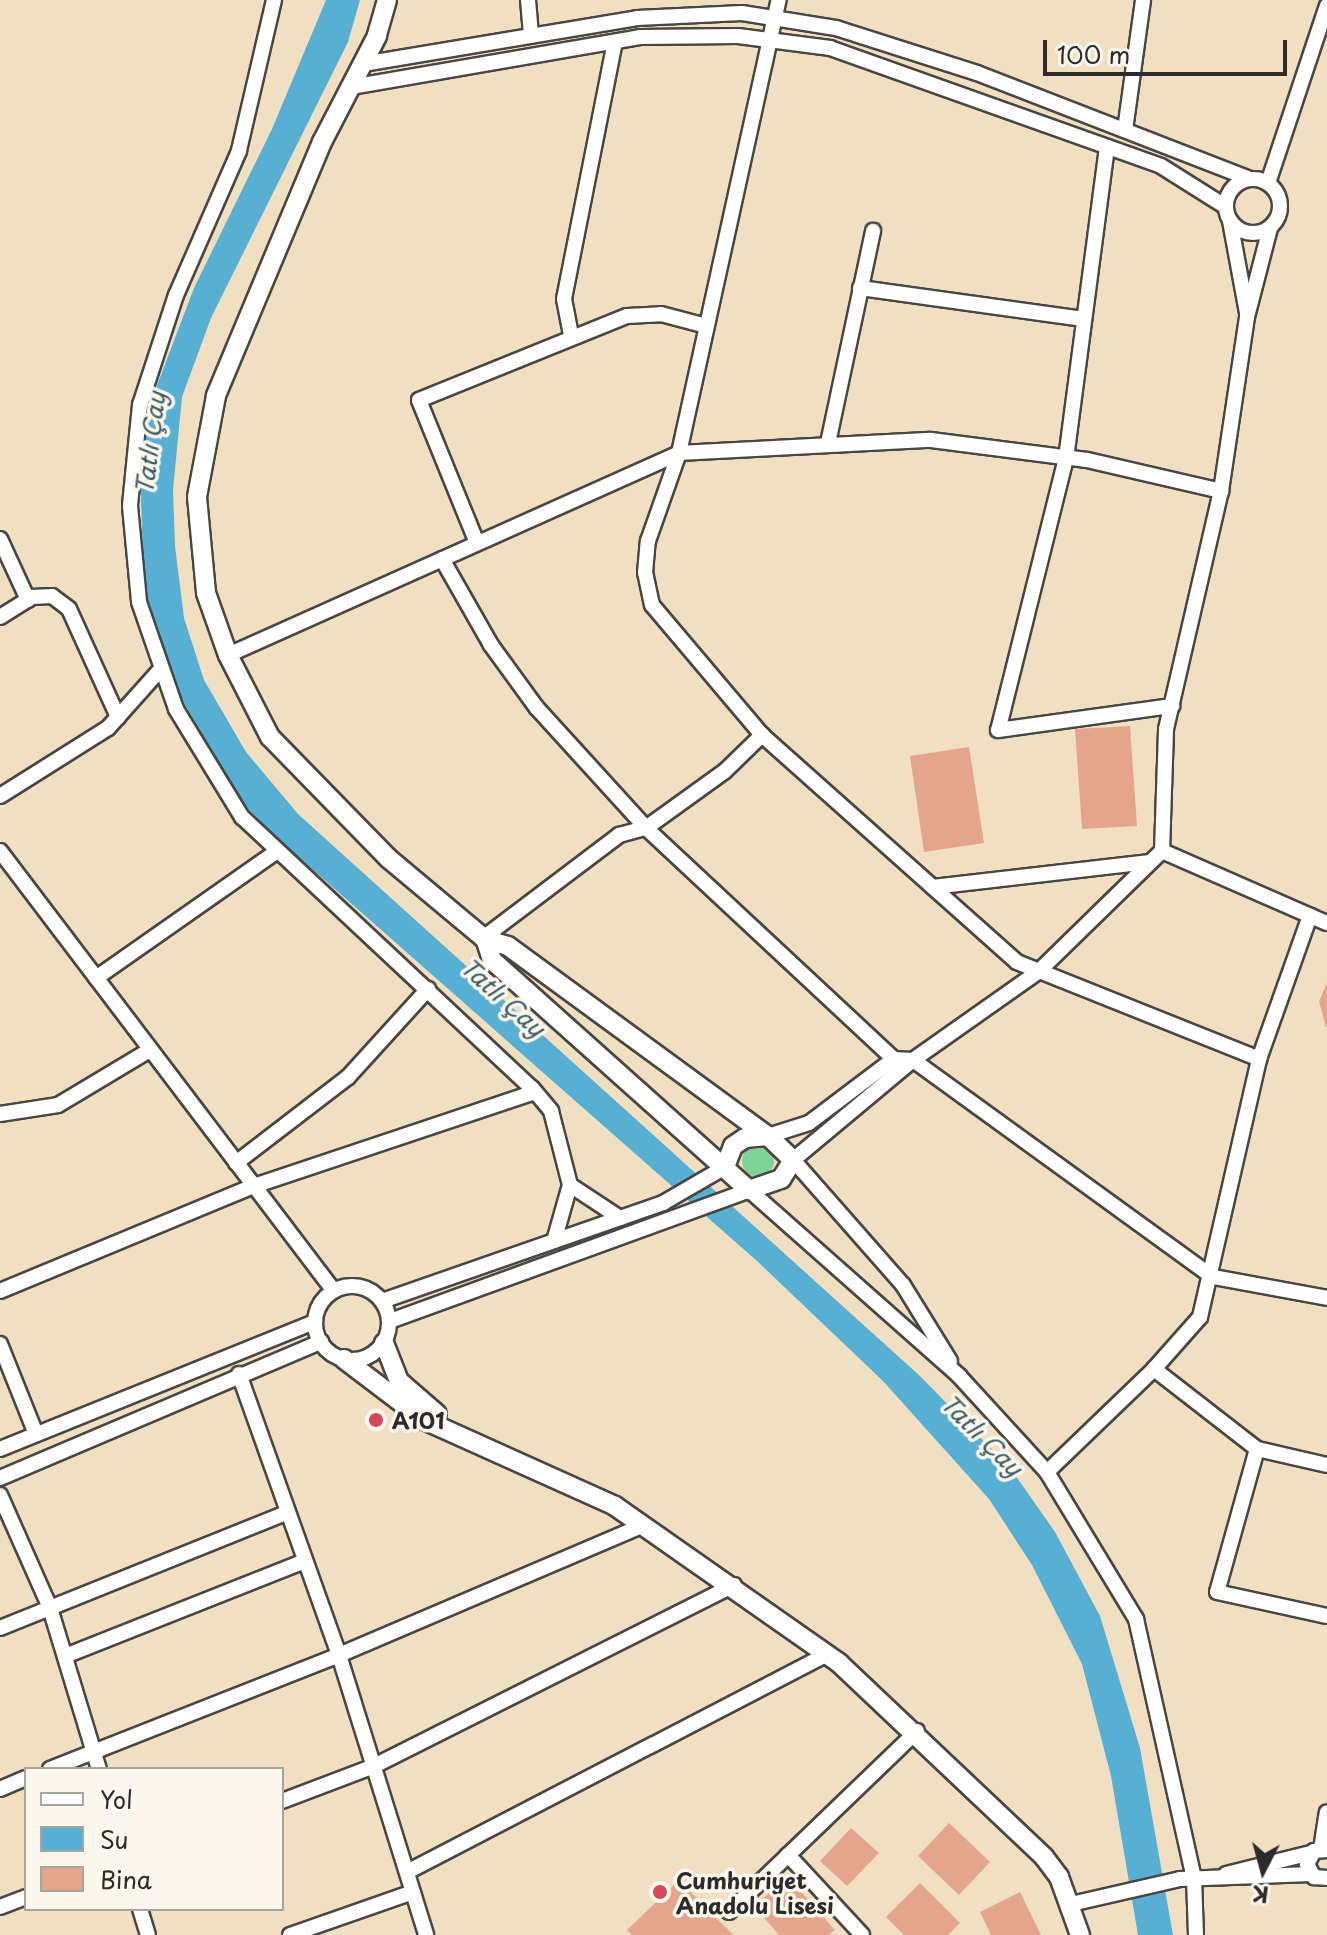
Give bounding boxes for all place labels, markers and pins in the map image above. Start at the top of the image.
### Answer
place label: A101 [392,1407,444,1433]
marker: A101 [367,1411,385,1429]
place label: Cumhuriyet Anadolu Lisesi [676,1866,835,1918]
marker: Cumhuriyet Anadolu Lisesi [651,1883,669,1901]

